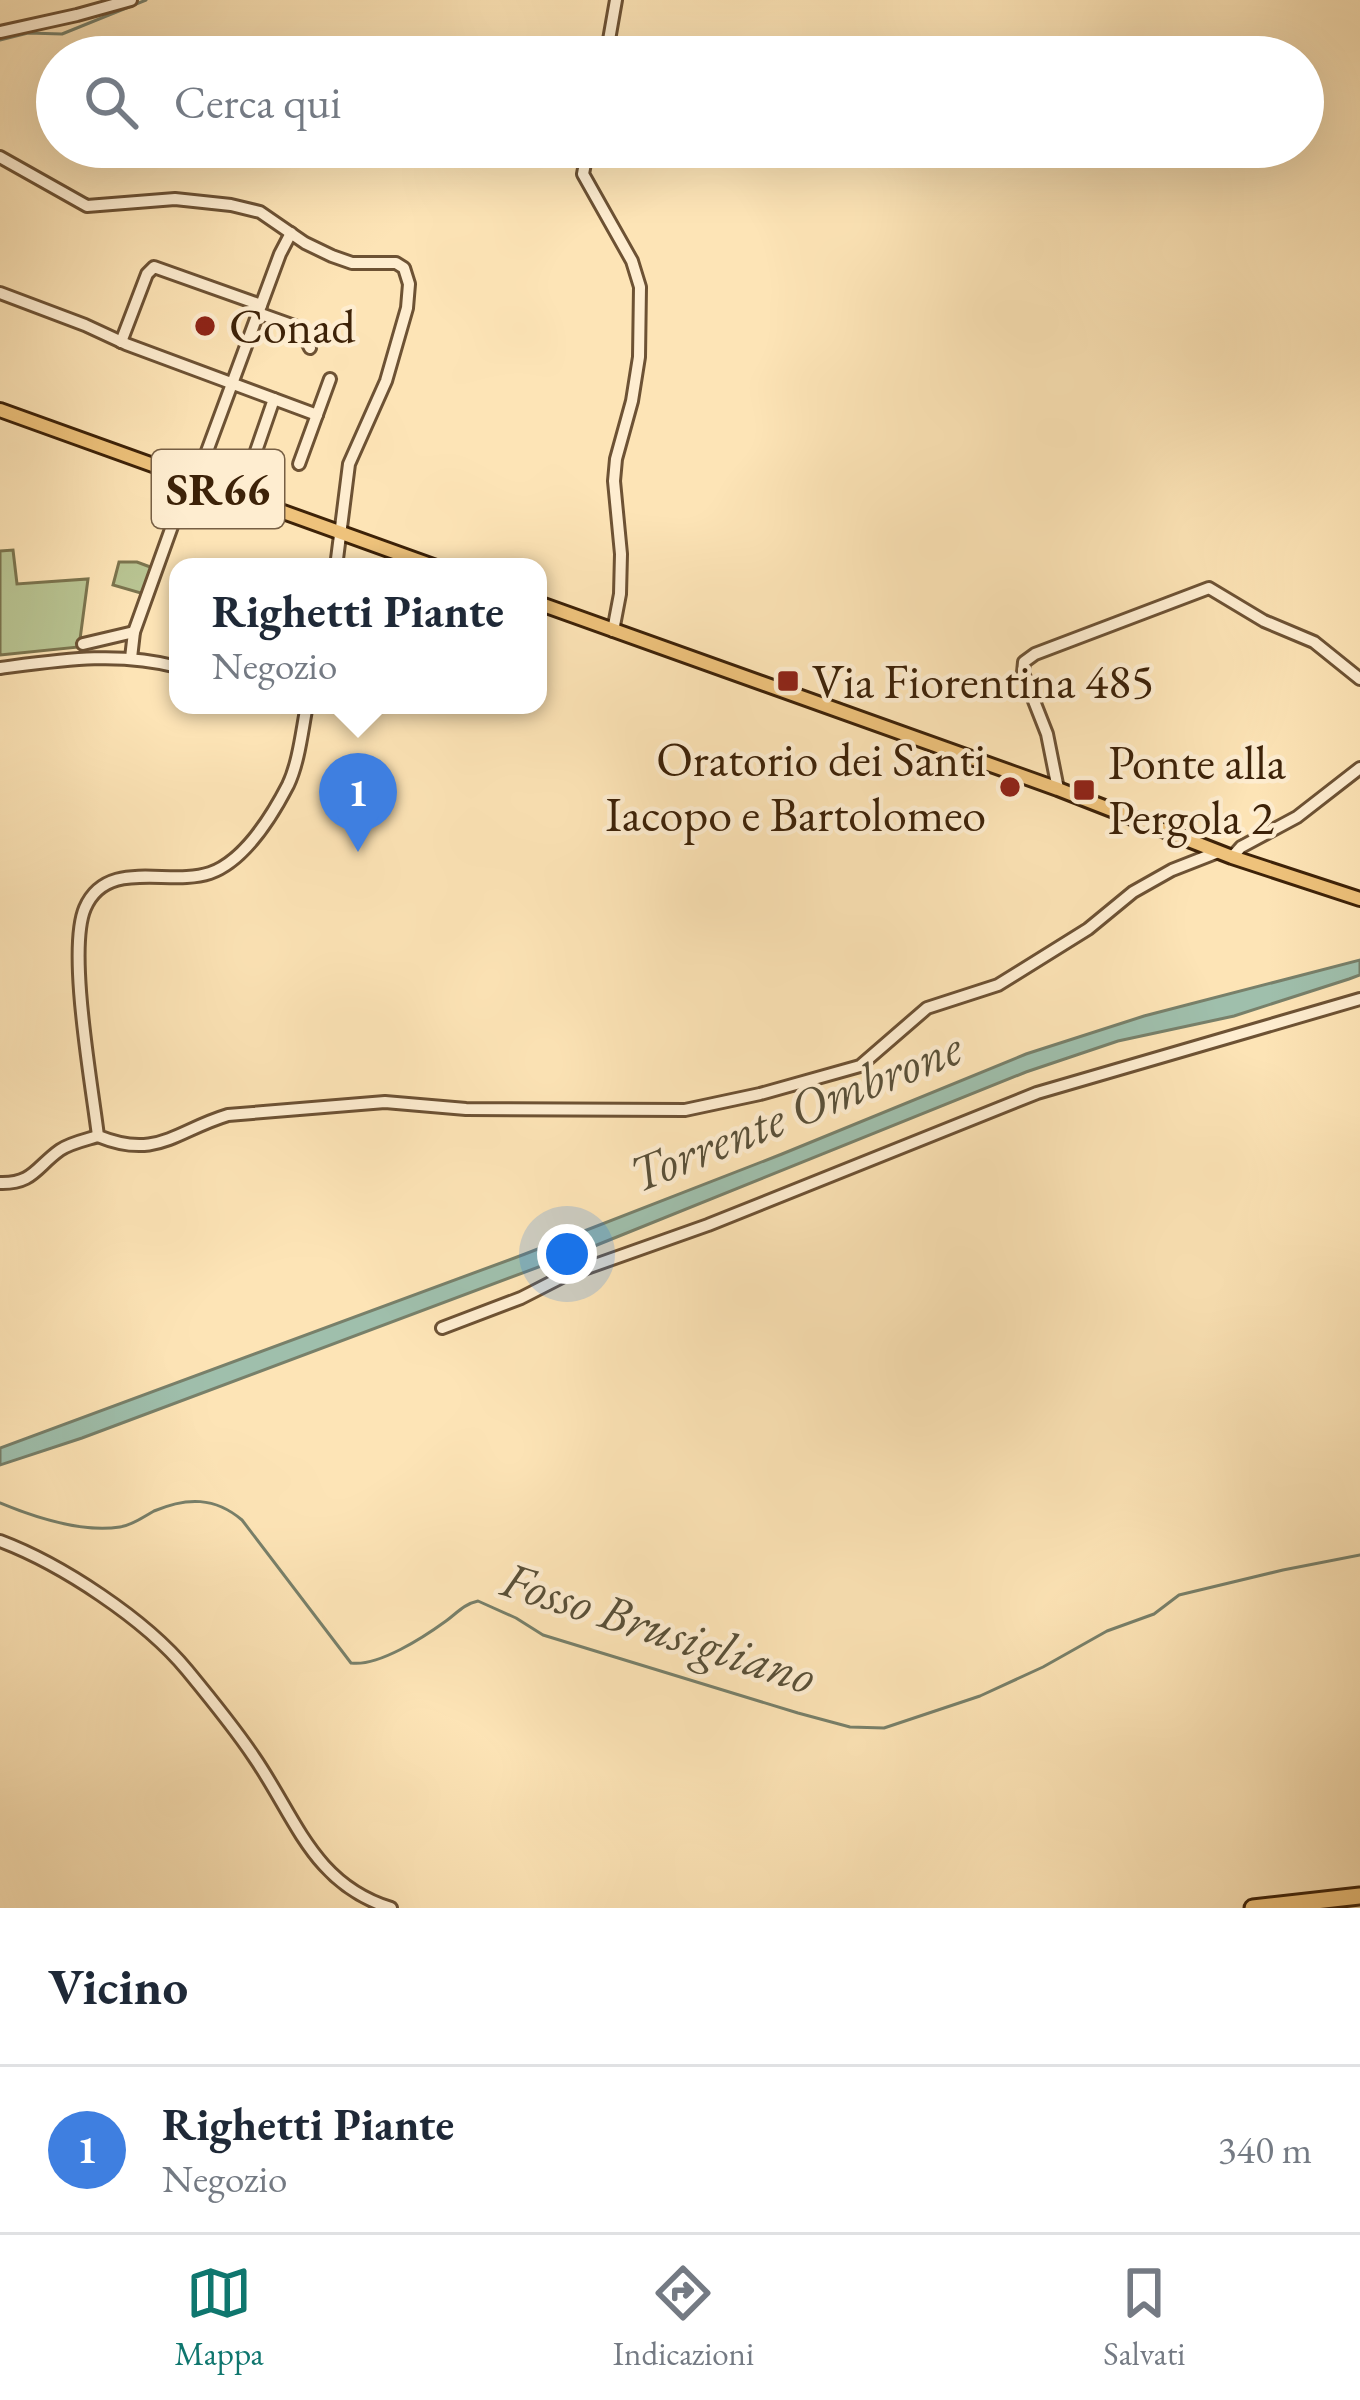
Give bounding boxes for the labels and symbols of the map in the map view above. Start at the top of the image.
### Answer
place label: Conad [229,295,356,357]
marker: Conad [192,313,218,339]
road number: SR66 [152,450,284,528]
place label: Via Fiorentina 485 [812,650,1154,712]
marker: Via Fiorentina 485 [775,668,801,694]
place label: Oratorio dei Santi Iacopo e Bartolomeo [606,728,986,845]
place label: Ponte alla Pergola 2 [1108,731,1287,848]
pin: 1 [319,753,397,852]
marker: Oratorio dei Santi Iacopo e Bartolomeo [997,774,1023,800]
marker: Ponte alla Pergola 2 [1071,777,1097,803]
water label: Torrente Ombrone [619,1013,972,1207]
your location [537,1224,597,1284]
water label: Fosso Brusigliano [493,1545,824,1709]

